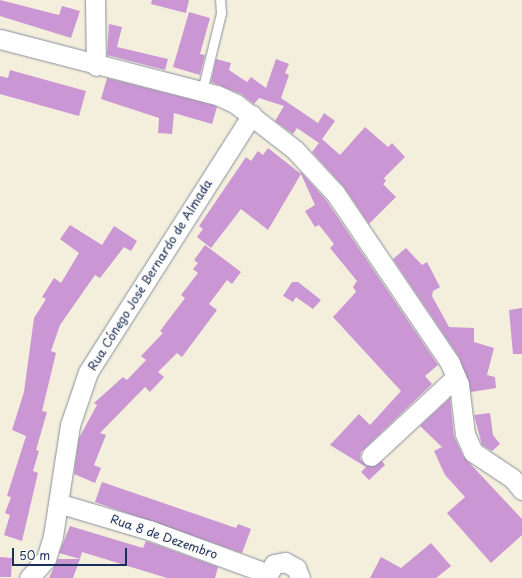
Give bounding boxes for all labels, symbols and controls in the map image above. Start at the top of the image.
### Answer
street label: Rua Cónego José Bernardo de Almada [84,176,216,374]
street label: Rua 8 de Dezembro [108,512,220,562]
scale bar [14,540,129,566]
text: 50 m [19,546,50,564]

